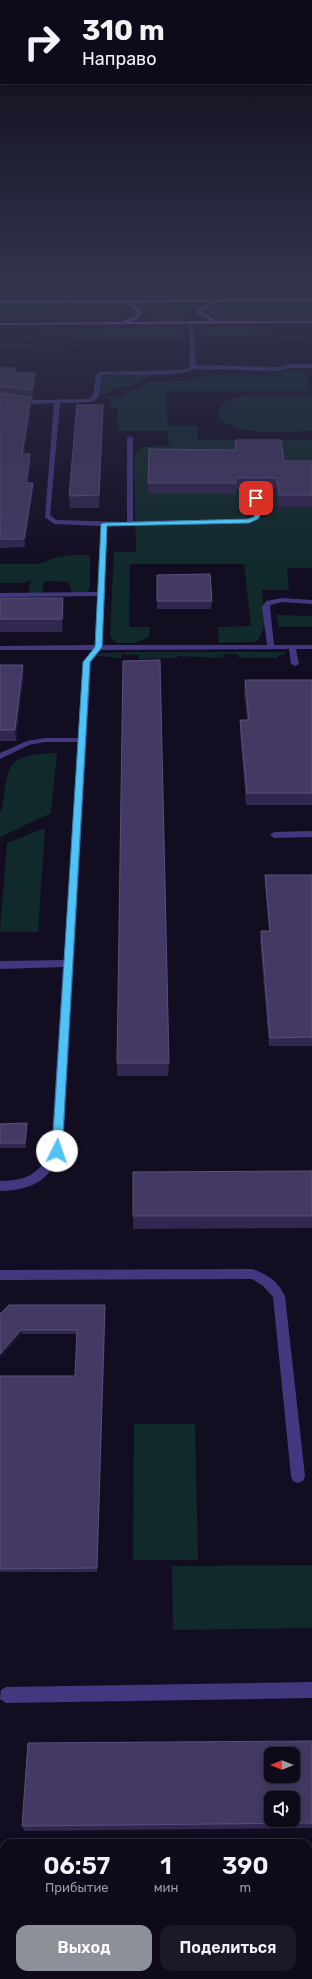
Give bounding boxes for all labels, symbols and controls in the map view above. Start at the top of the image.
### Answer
text: 310 m [82,14,165,47]
icon: right [16,16,68,68]
text: Направо [82,48,157,70]
pin [239,481,273,515]
icon: arrive [245,487,267,509]
position arrow [36,1130,78,1172]
north arrow [264,1747,300,1783]
map controls [264,1747,300,1827]
button: sound [264,1791,300,1827]
text: 06:57 [44,1852,110,1880]
text: 1 [160,1852,172,1880]
text: 390 [222,1852,269,1880]
text: Прибытие [45,1880,109,1895]
text: мин [154,1880,178,1895]
text: m [239,1880,251,1895]
button: Выход [16,1925,152,1971]
button: Поделиться [160,1925,296,1971]

